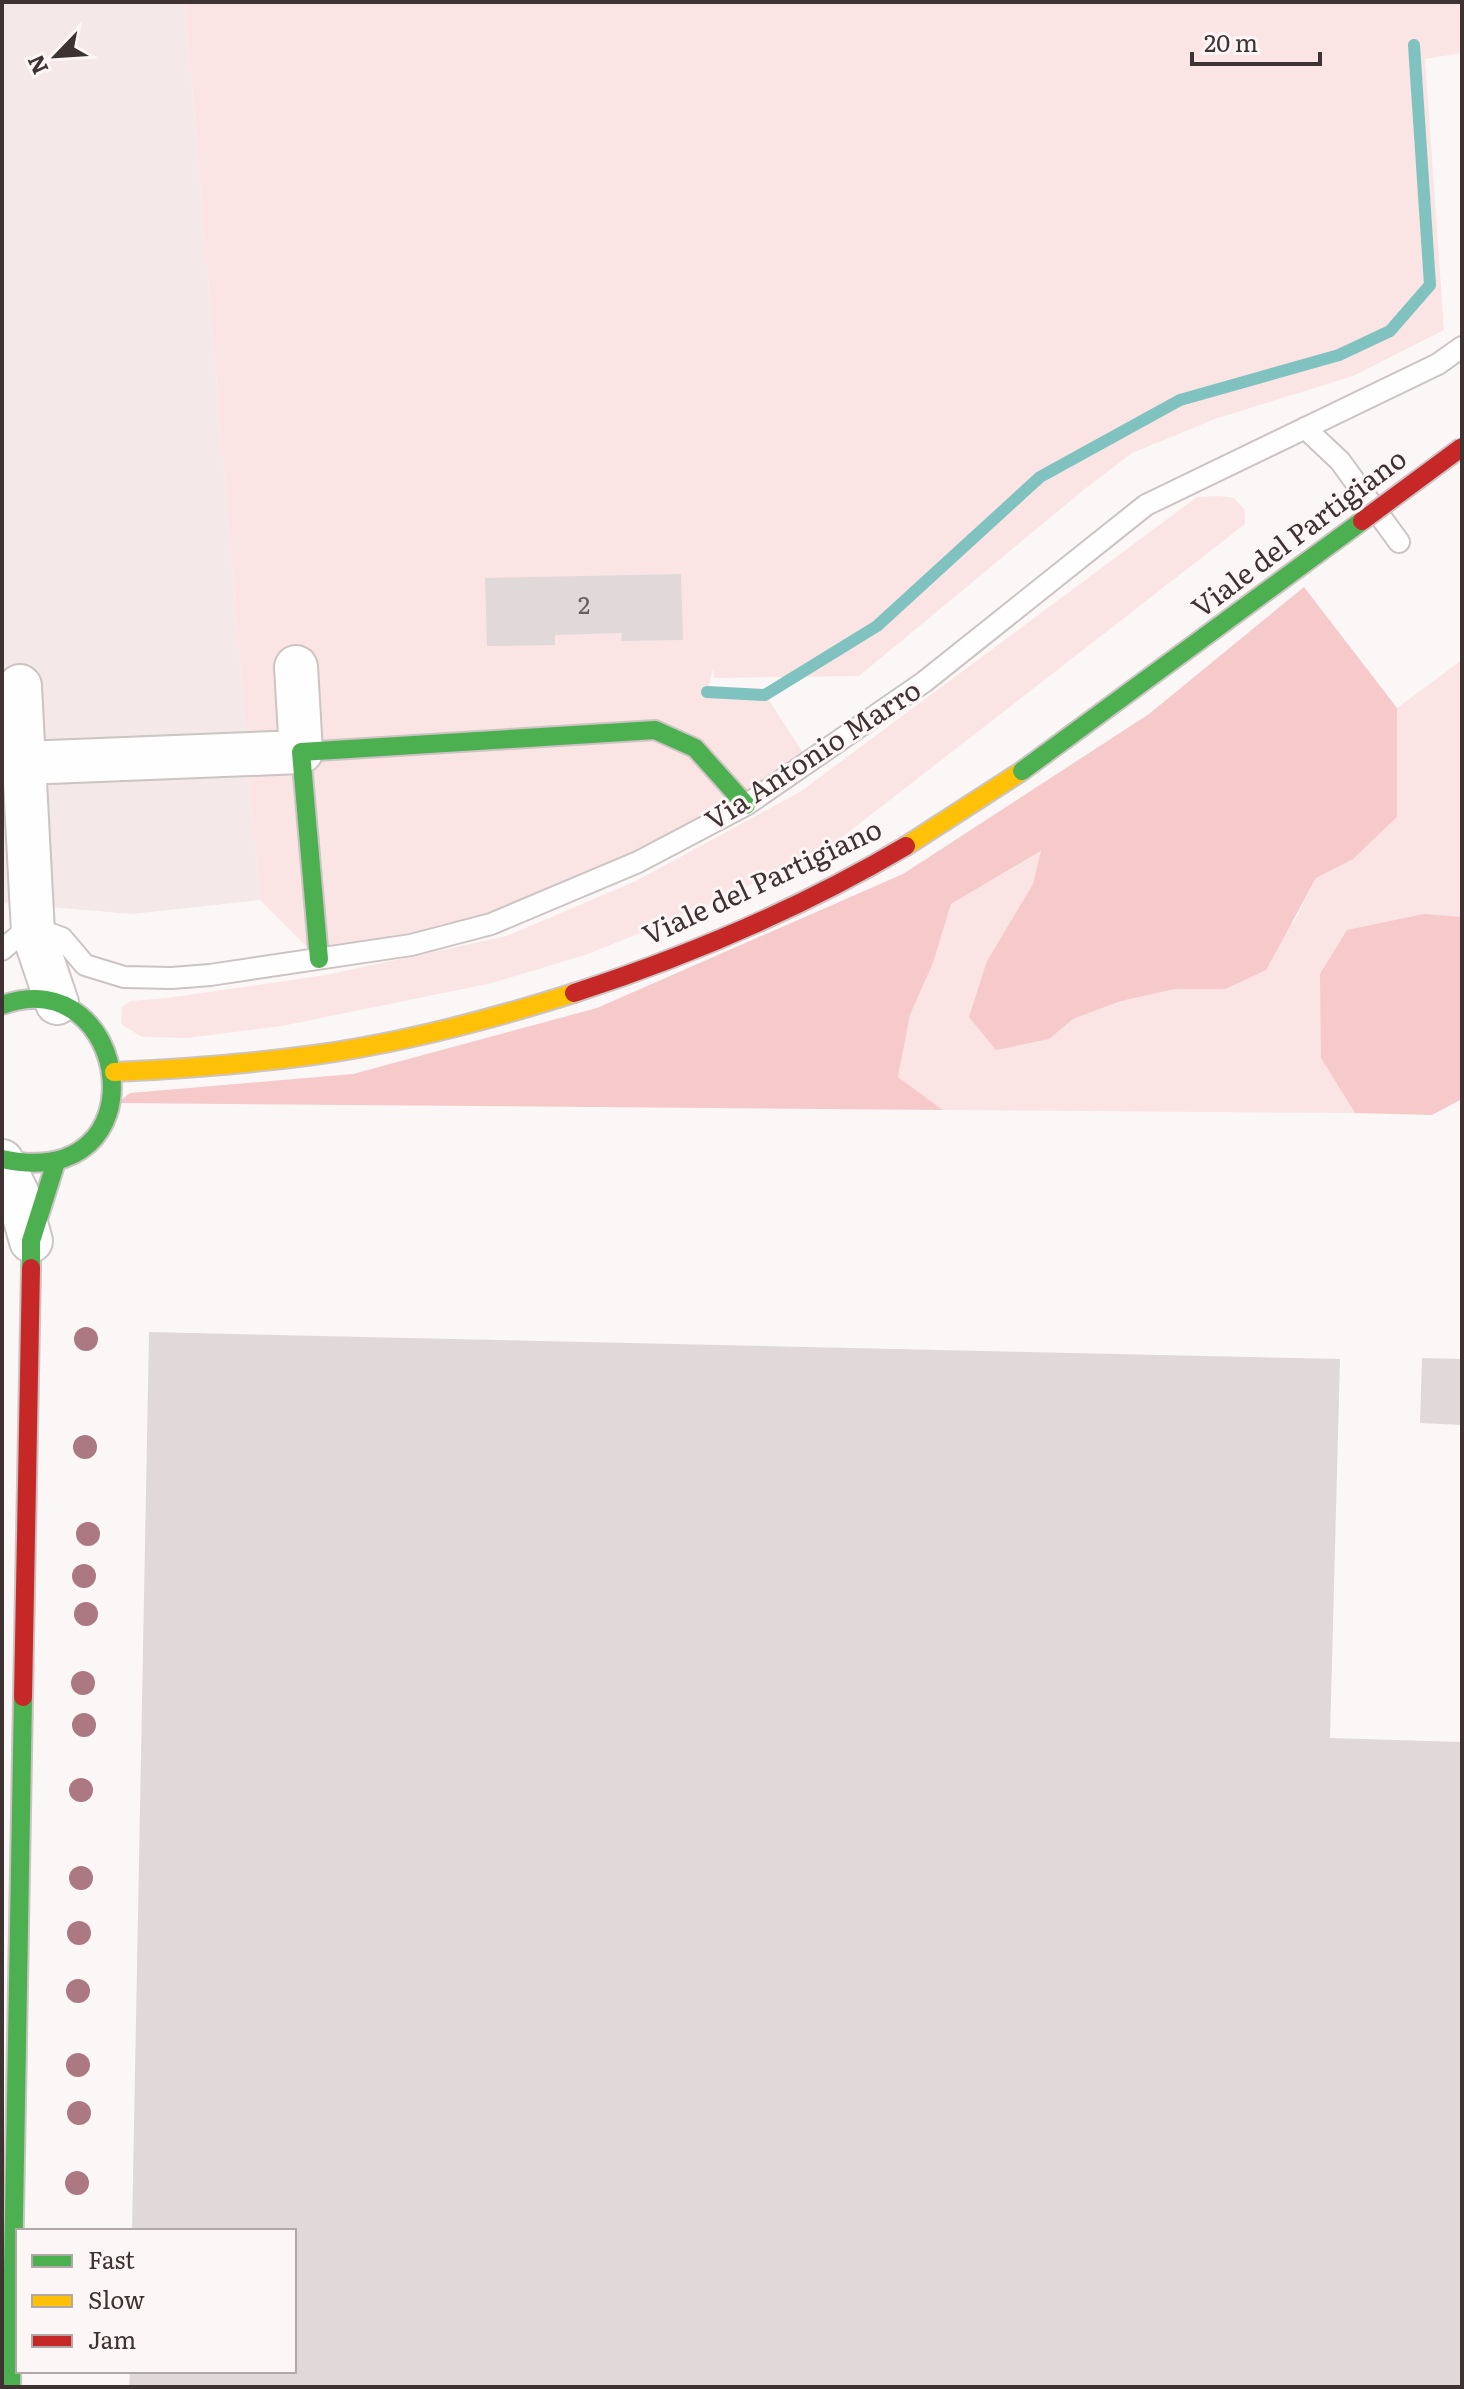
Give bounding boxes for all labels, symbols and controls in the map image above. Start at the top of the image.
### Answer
north arrow [16,16,96,96]
scale bar [1192,16,1320,66]
text: 20 m [1204,24,1258,59]
text: N [18,50,55,80]
street label: Viale del Partigiano [1181,436,1414,626]
house number: 2 [578,586,590,621]
street label: Via Antonio Marro [696,668,928,839]
street label: Viale del Partigiano [634,806,888,954]
legend [16,2229,296,2373]
text: Fast [88,2241,135,2276]
text: Slow [88,2281,145,2316]
text: Jam [88,2321,136,2356]

